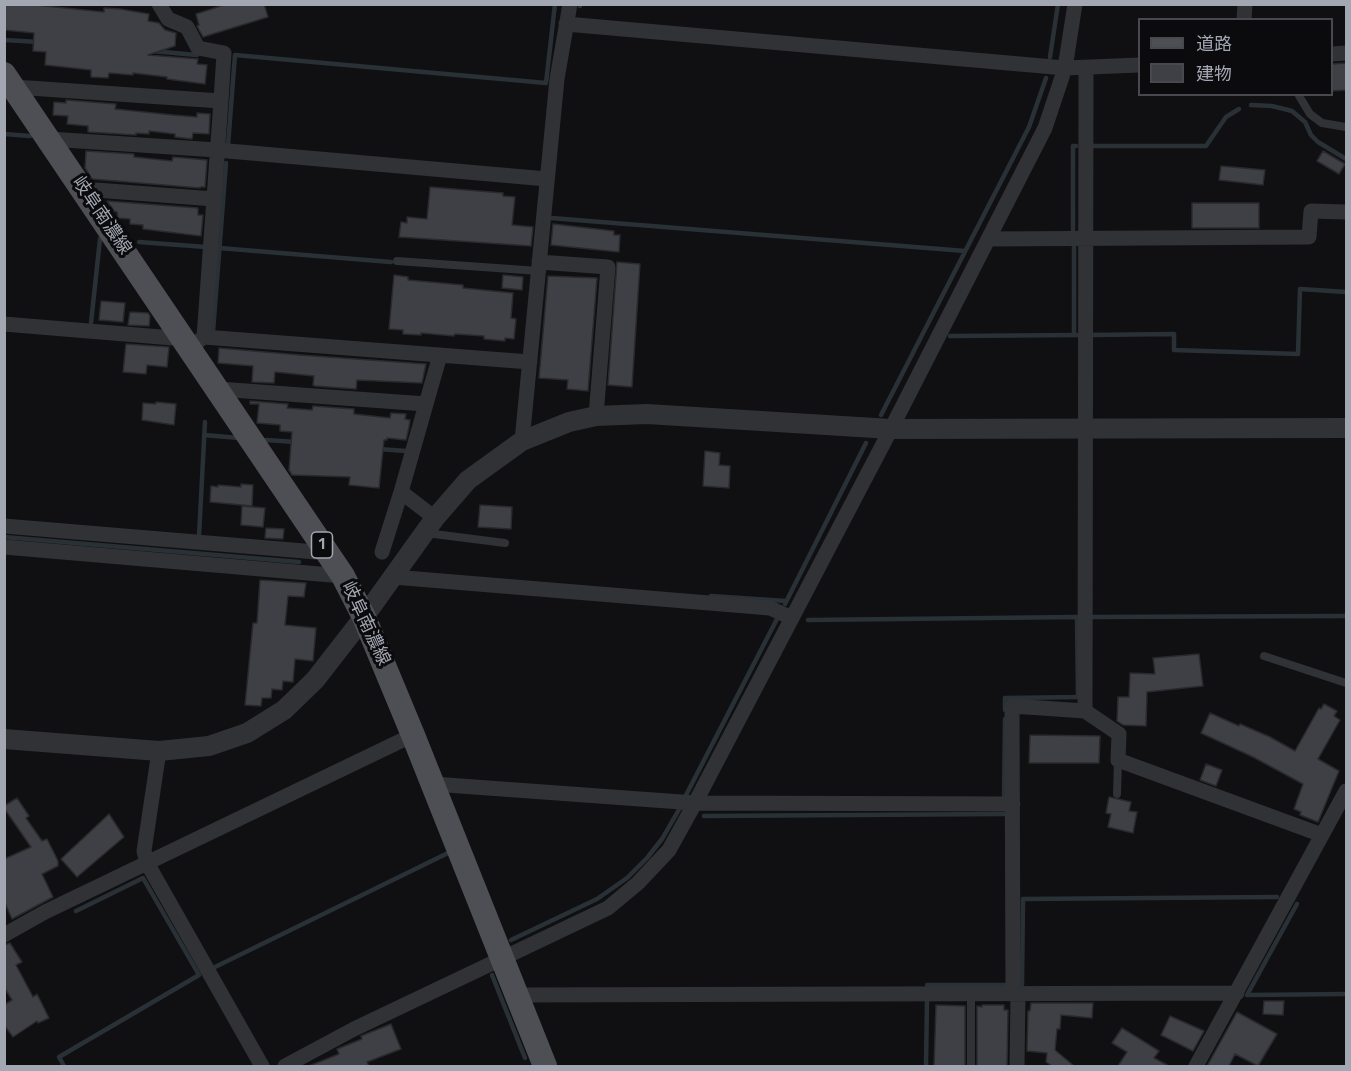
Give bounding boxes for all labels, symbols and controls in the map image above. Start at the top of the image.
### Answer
legend [1138,18,1333,96]
text: 道路 [1196,30,1232,57]
text: 建物 [1196,60,1232,87]
street label: 岐阜南濃線 [67,173,135,259]
road number: 1 [312,532,332,558]
street label: 岐阜南濃線 [336,579,394,669]

